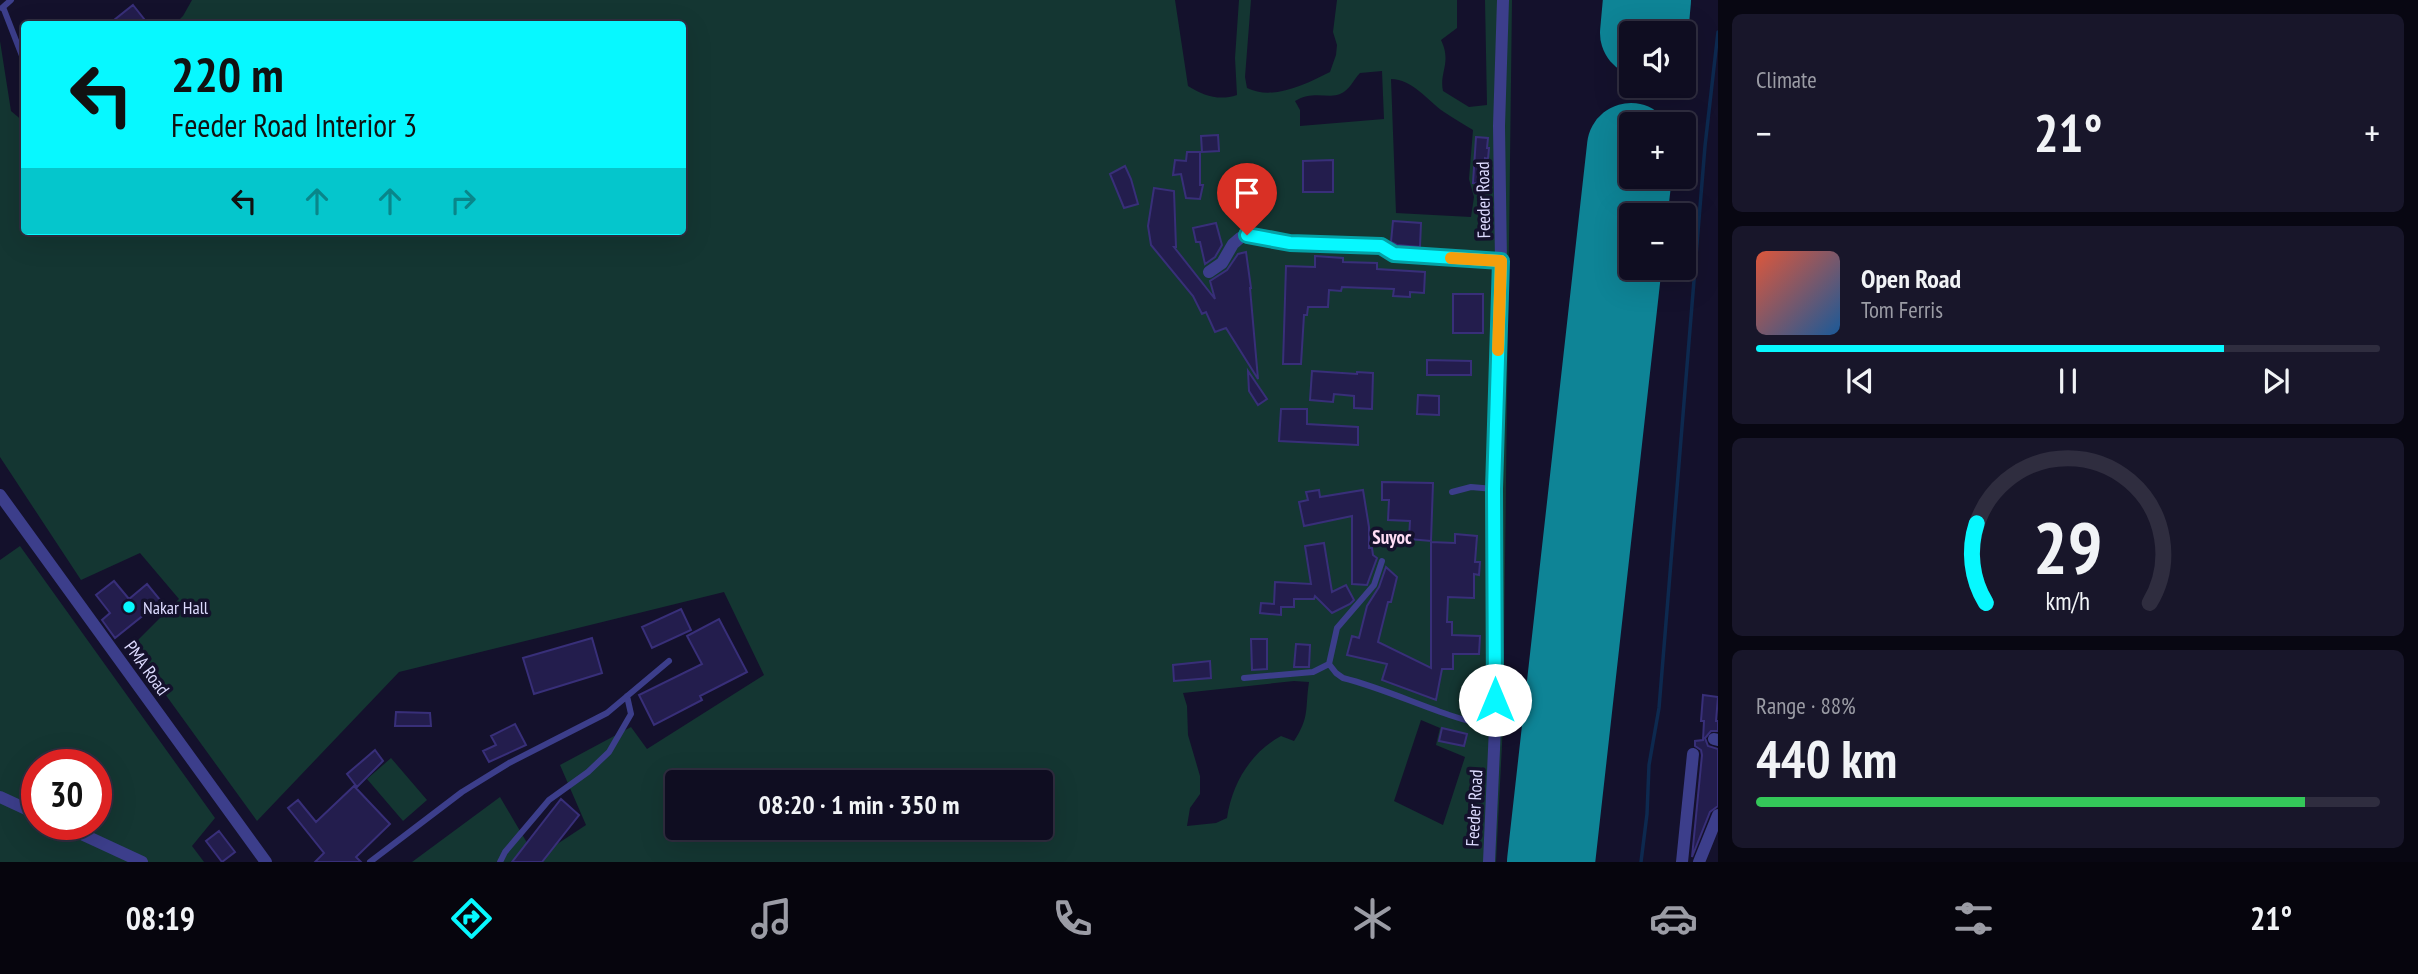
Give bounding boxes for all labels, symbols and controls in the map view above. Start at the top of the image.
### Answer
map controls [1619,21,1696,280]
button: sound [1619,21,1696,98]
text: 220 m [171,42,284,106]
icon: left [56,49,147,140]
text: Climate [1756,65,1817,94]
text: 21° [2034,99,2102,166]
text: Feeder Road Interior 3 [171,104,417,146]
text: − [1756,108,1772,157]
text: + [2364,108,2380,157]
button: + [1619,112,1696,189]
street label: Feeder Road [1471,161,1495,239]
pin [1217,163,1277,235]
icon: arrive [1228,174,1266,212]
icon: left [225,182,263,220]
icon: ahead [298,182,336,220]
icon: ahead [371,182,409,220]
icon: right [444,182,482,220]
button: − [1619,203,1696,280]
text: Open Road [1861,262,1961,295]
text: Tom Ferris [1861,295,1943,324]
icon: previous [1841,362,1879,400]
icon: pause [2049,362,2087,400]
icon: next [2257,362,2295,400]
text: 29 [2033,499,2103,593]
district label: Suyoc [1372,525,1412,549]
text: km/h [2046,585,2090,617]
place label: Nakar Hall [143,596,209,619]
marker: Nakar Hall [121,599,137,615]
street label: PMA Road [119,636,175,700]
position arrow [1458,663,1532,737]
text: Range · 88% [1756,691,1856,720]
text: 440 km [1756,725,1897,792]
speed limit sign: 30 [21,749,112,840]
street label: Feeder Road [1461,769,1487,847]
text: 08:20 · 1 min · 350 m [759,788,959,821]
icon: directions [447,894,496,943]
icon: music [747,894,796,943]
icon: phone [1048,894,1097,943]
icon: climate [1348,894,1397,943]
icon: car [1649,894,1698,943]
icon: filters [1949,894,1998,943]
text: 08:19 [126,897,195,939]
text: 21° [2250,897,2292,939]

